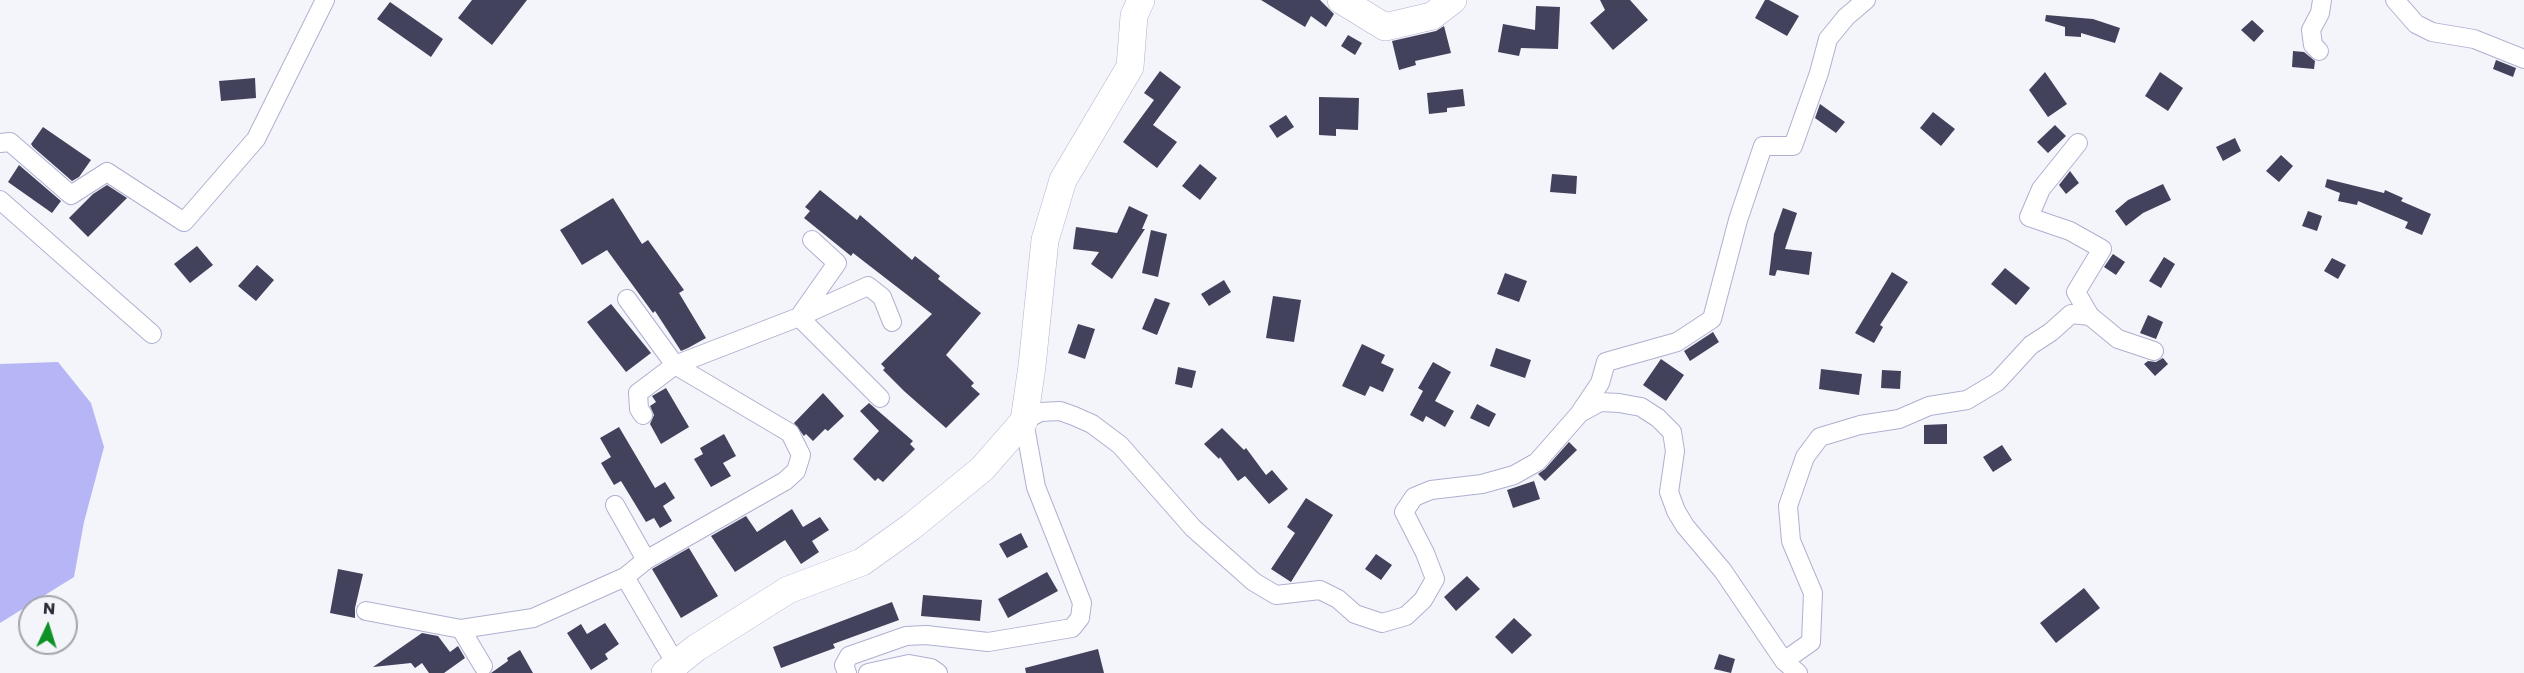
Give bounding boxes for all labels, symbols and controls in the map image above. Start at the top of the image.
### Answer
north arrow [18,595,78,655]
text: N [42,597,56,620]

